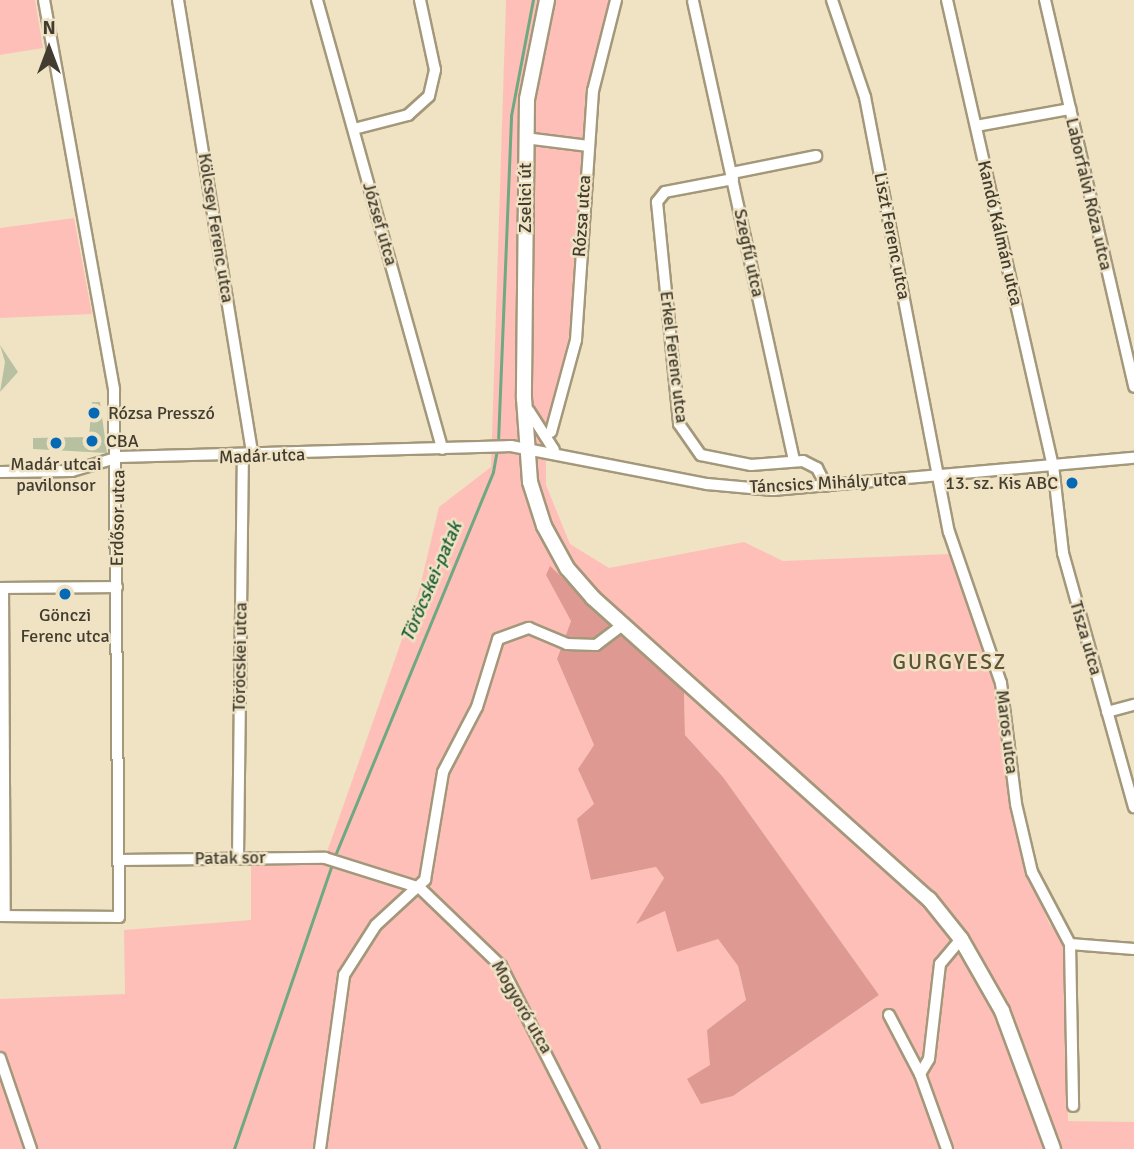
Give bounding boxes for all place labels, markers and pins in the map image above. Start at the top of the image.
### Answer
place label: Rózsa Presszó [108,402,215,424]
marker: Rózsa Presszó [86,405,102,421]
place label: CBA [106,430,139,452]
marker: CBA [84,433,100,449]
marker: Madár utcai pavilonsor [48,435,64,451]
place label: Madár utcai pavilonsor [10,454,102,496]
place label: 13. sz. Kis ABC [945,472,1058,494]
marker: 13. sz. Kis ABC [1064,475,1080,491]
marker: Gönczi Ferenc utca [57,586,73,602]
place label: Gönczi Ferenc utca [20,605,110,648]

